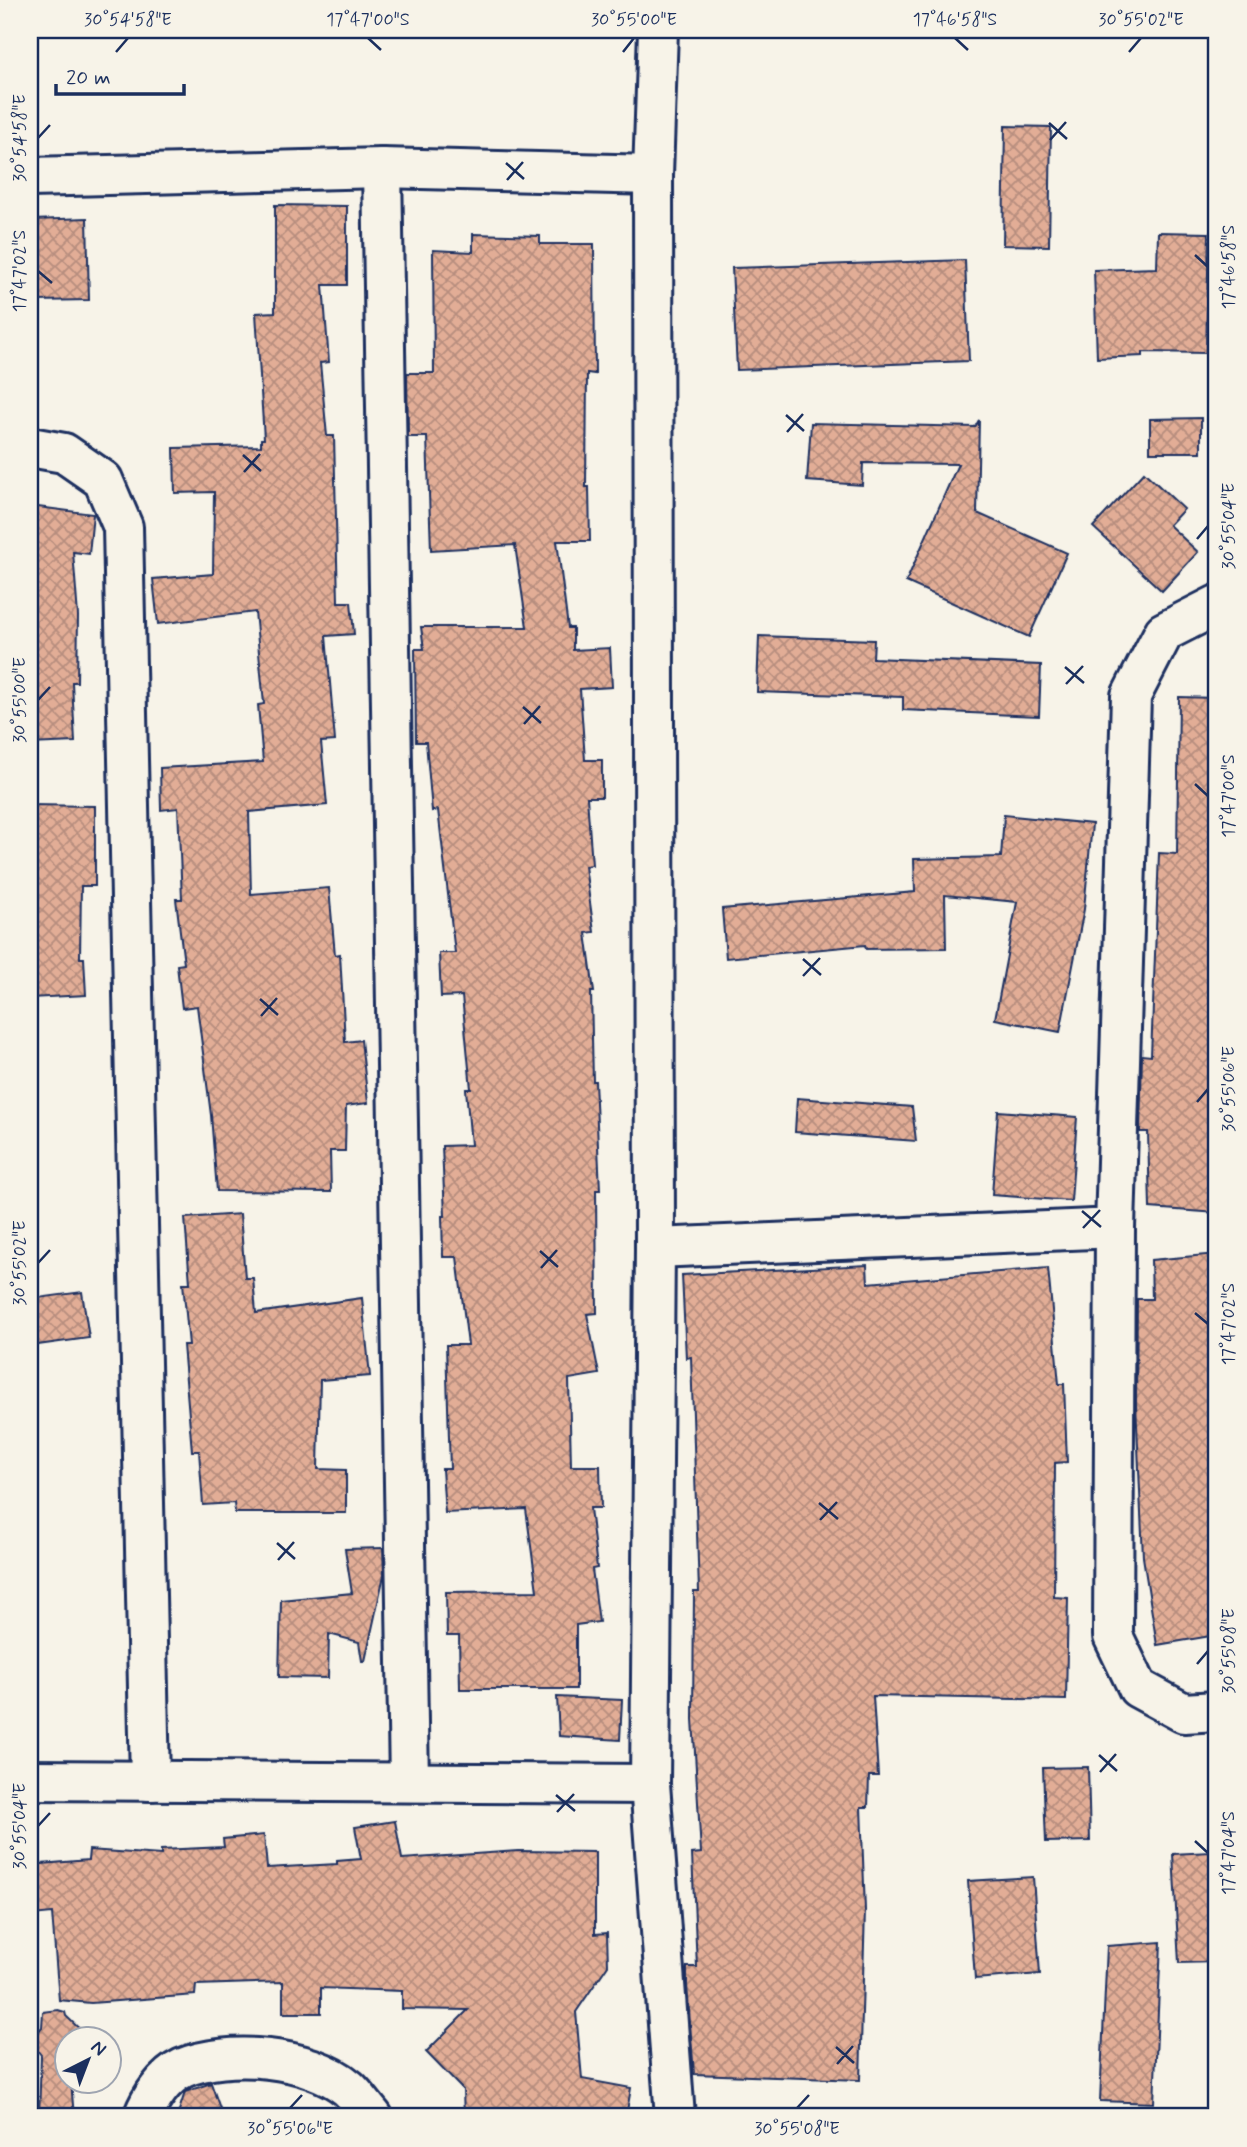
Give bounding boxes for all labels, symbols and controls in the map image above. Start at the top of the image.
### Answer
text: 30°54'58"E [84,8,172,32]
text: 17°47'00"S [326,8,410,32]
text: 30°55'00"E [591,8,677,32]
text: 17°46'58"S [913,8,997,32]
text: 30°55'02"E [1098,8,1184,32]
scale bar [56,52,184,96]
text: 20 m [66,64,111,92]
text: 30°54'58"E [8,94,32,182]
text: 17°46'58"S [1217,225,1241,309]
text: 17°47'02"S [8,230,32,312]
text: 30°55'04"E [1217,483,1241,569]
text: 30°55'00"E [8,657,32,743]
text: 17°47'00"S [1217,754,1241,838]
text: 30°55'06"E [1217,1046,1241,1132]
text: 30°55'02"E [8,1220,32,1306]
text: 17°47'02"S [1217,1283,1241,1365]
text: 30°55'08"E [1217,1608,1241,1694]
text: 30°55'04"E [8,1783,32,1869]
text: 17°47'04"S [1217,1811,1241,1895]
north arrow [52,2024,122,2094]
text: N [85,2035,111,2062]
text: 30°55'06"E [247,2117,333,2141]
text: 30°55'08"E [754,2117,840,2141]

